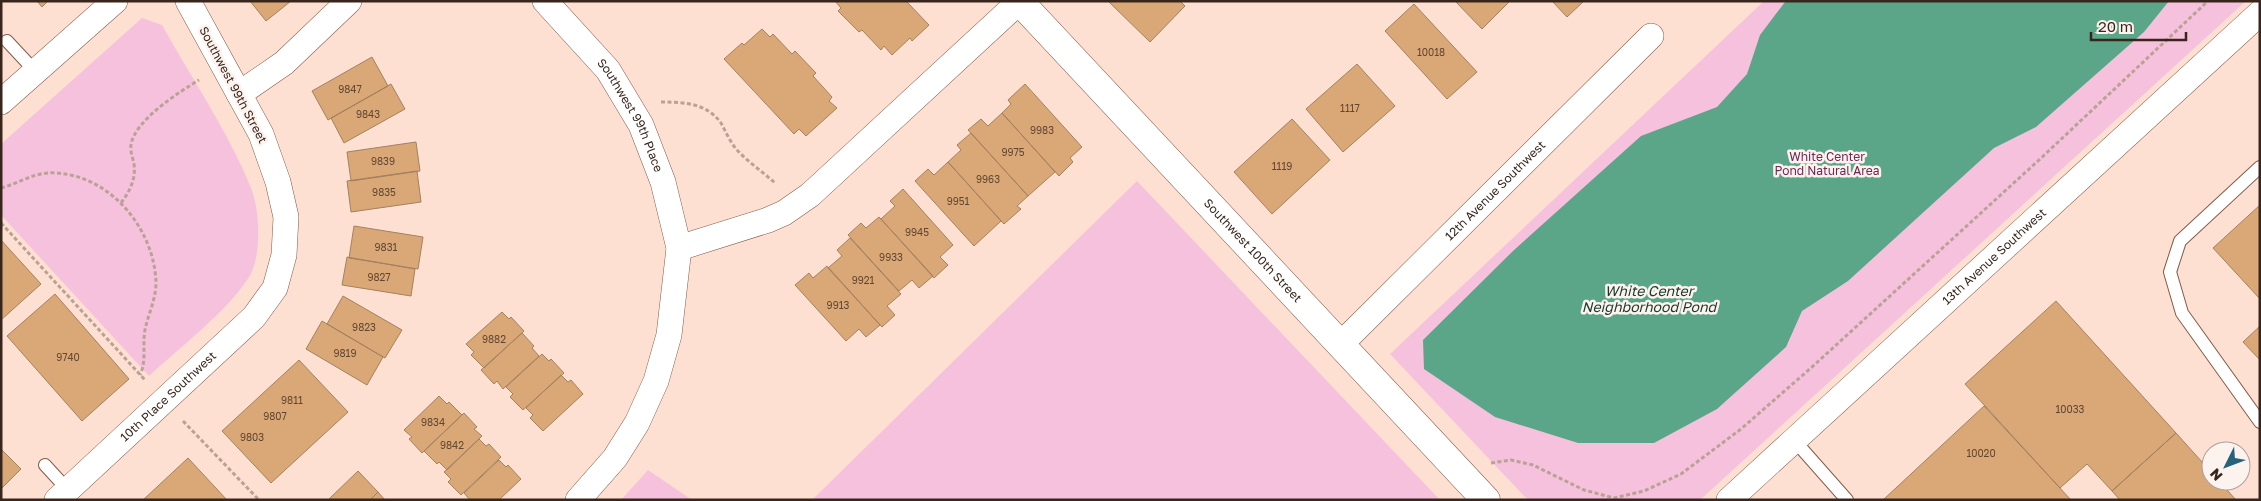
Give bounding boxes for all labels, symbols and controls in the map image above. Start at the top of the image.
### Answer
scale bar [2091,10,2186,42]
text: 20 m [2098,17,2133,35]
street label: Southwest 99th Street [196,24,271,146]
house number: 10018 [1417,46,1445,58]
street label: Southwest 99th Place [594,55,666,174]
house number: 9847 [338,83,362,95]
house number: 1117 [1340,102,1360,114]
house number: 9843 [356,108,380,120]
house number: 9983 [1030,124,1054,136]
street label: 12th Avenue Southwest [1442,137,1548,243]
house number: 9975 [1001,146,1025,158]
park label: White Center Pond Natural Area [1774,149,1880,178]
house number: 9839 [371,155,395,167]
house number: 1119 [1272,160,1292,172]
house number: 9963 [976,173,1000,185]
house number: 9835 [372,186,396,198]
house number: 9951 [947,195,970,207]
street label: Southwest 100th Street [1201,195,1305,305]
street label: 13th Avenue Southwest [1939,205,2049,308]
house number: 9945 [905,226,929,238]
house number: 9831 [375,241,398,253]
house number: 9933 [879,251,903,263]
house number: 9827 [367,271,391,283]
house number: 9921 [852,274,875,286]
water label: White Center Neighborhood Pond [1582,282,1718,315]
house number: 9913 [827,299,850,311]
house number: 9823 [352,321,376,333]
house number: 9882 [482,333,506,345]
house number: 9819 [333,347,357,359]
street label: 10th Place Southwest [117,348,219,444]
house number: 9740 [56,351,80,363]
house number: 9811 [281,394,303,406]
house number: 10033 [2056,403,2085,415]
house number: 9807 [263,410,287,422]
house number: 9834 [421,416,445,428]
house number: 9803 [240,431,264,443]
house number: 9842 [440,439,464,451]
north arrow [2201,441,2251,491]
house number: 10020 [1966,447,1996,459]
text: N [2206,465,2226,485]

